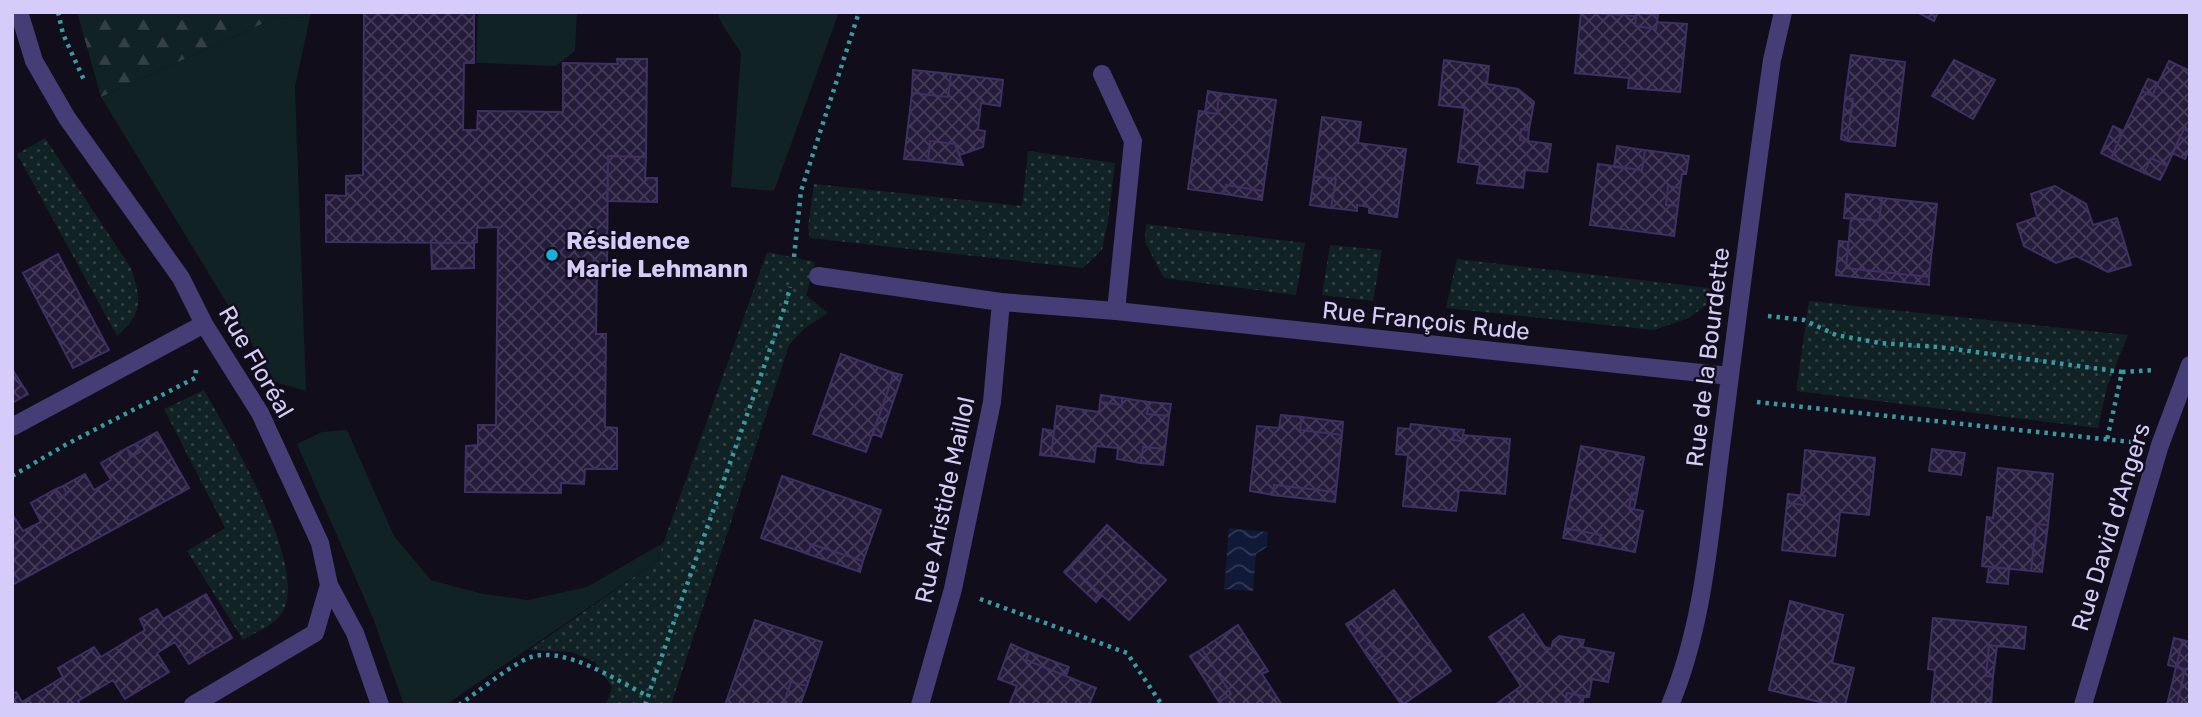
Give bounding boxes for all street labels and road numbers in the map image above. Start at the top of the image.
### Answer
street label: Rue de la Bourdette [1681,246,1735,468]
street label: Rue François Rude [1321,296,1531,346]
street label: Rue Floréal [213,301,299,423]
street label: Rue Aristide Maillol [909,394,981,606]
street label: Rue David d'Angers [2066,420,2156,634]

